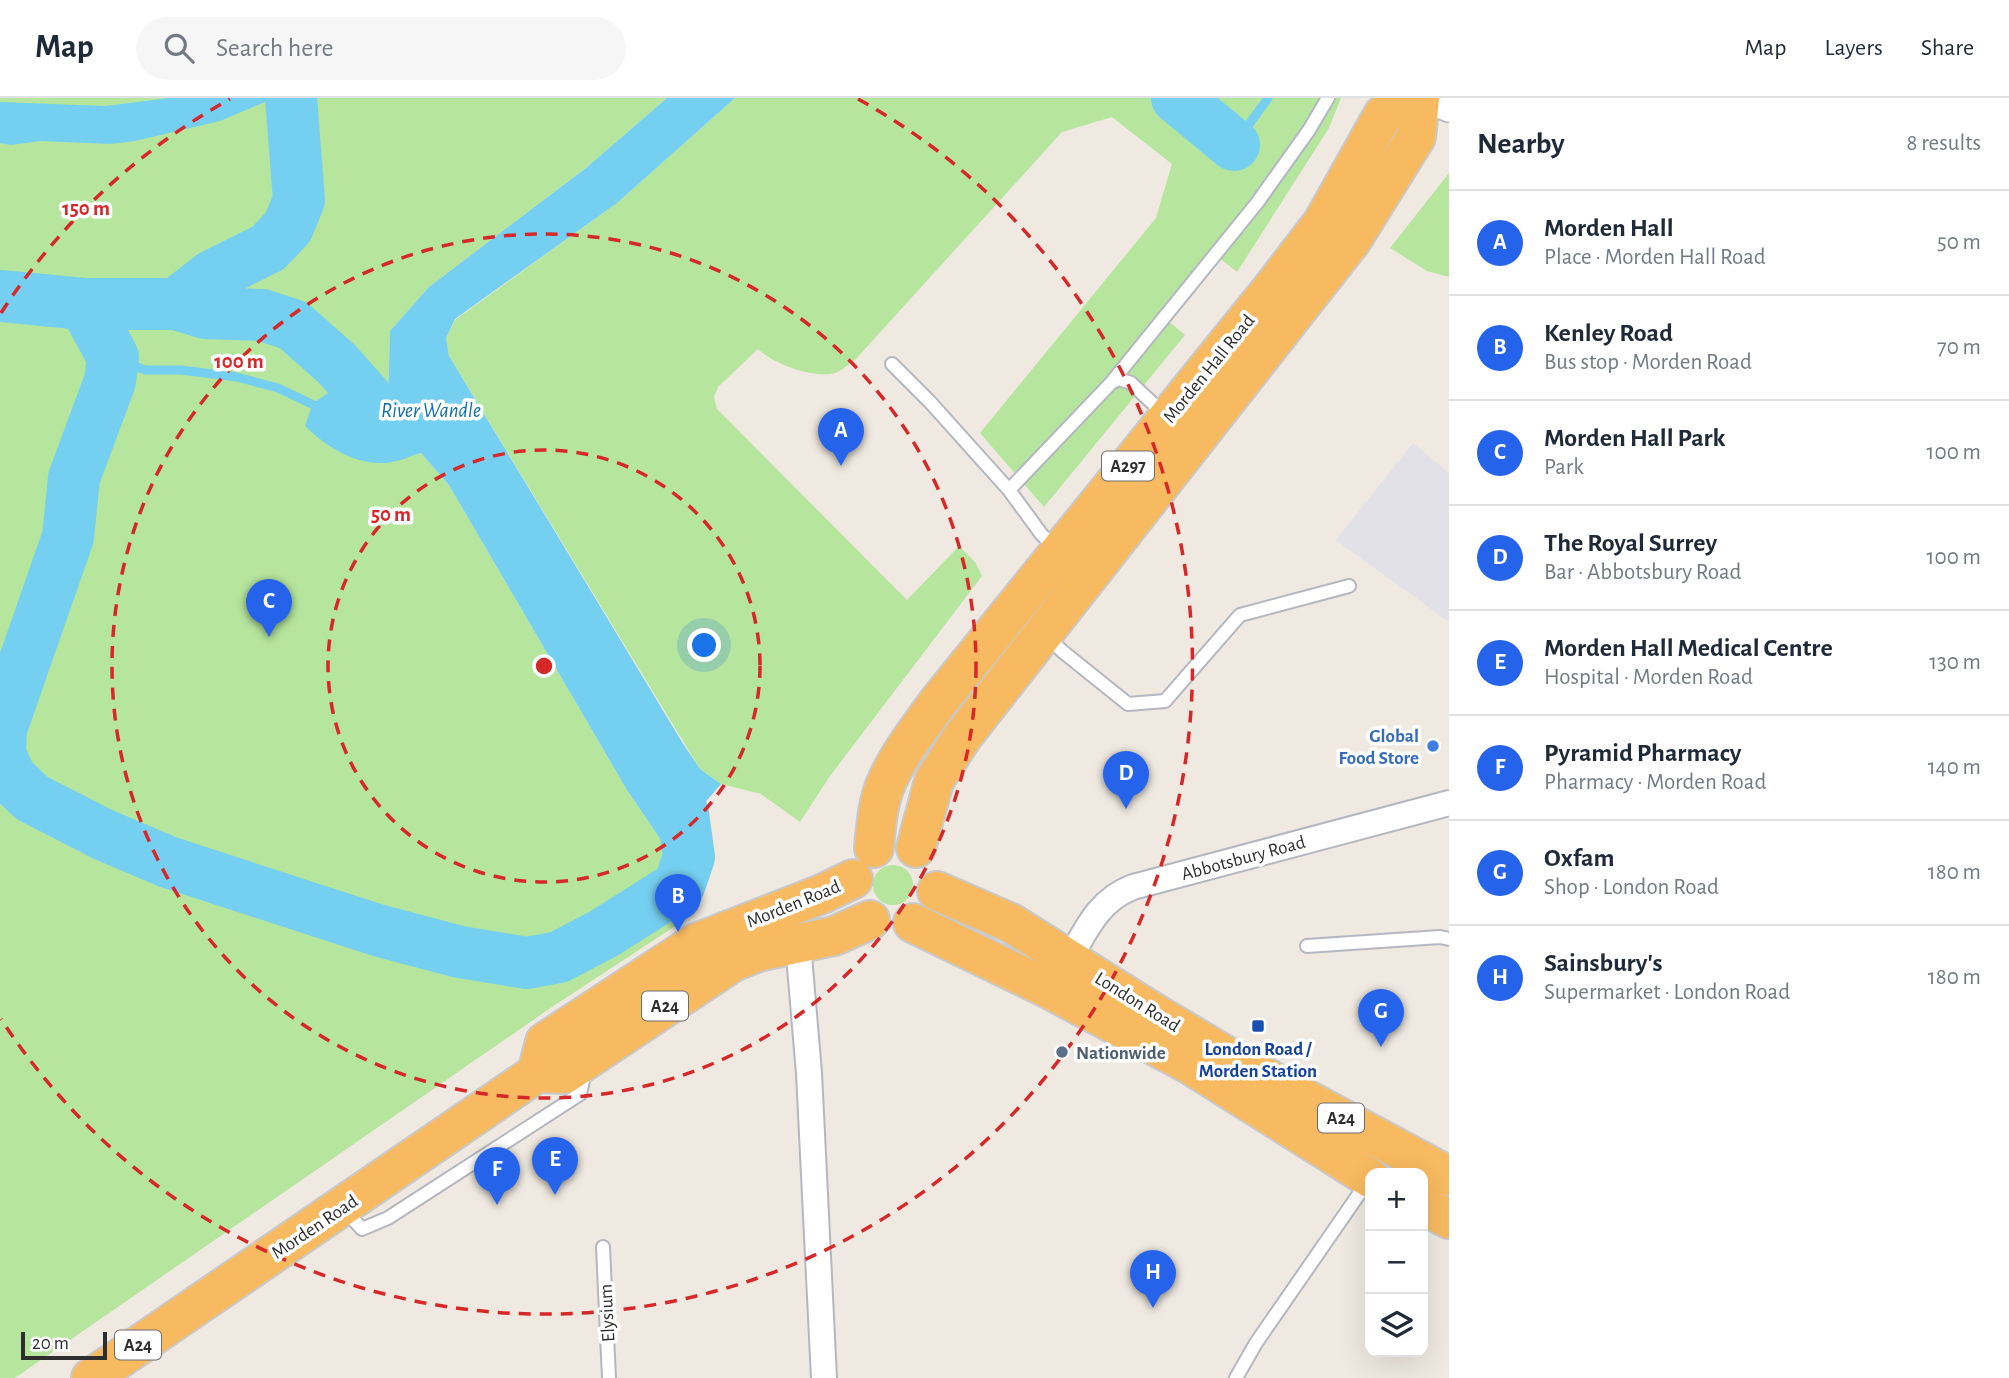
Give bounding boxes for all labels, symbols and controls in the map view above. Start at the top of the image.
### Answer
search box [136,17,626,80]
icon: search [160,29,198,67]
text: Map [35,31,94,64]
text: Search here [216,35,334,61]
text: Map [1744,36,1786,60]
text: Layers [1824,36,1883,60]
text: Share [1921,36,1974,60]
text: Nearby [1477,129,1565,159]
text: 8 results [1907,132,1981,155]
text: 150 m [62,198,110,219]
text: Morden Hall [1544,215,1674,241]
text: A [1493,231,1507,254]
text: 50 m [1937,231,1981,254]
text: Place · Morden Hall Road [1544,246,1766,269]
street label: Morden Hall Road [1160,311,1259,427]
text: Kenley Road [1544,320,1673,346]
text: B [1493,336,1507,359]
text: 70 m [1937,336,1981,359]
text: 100 m [214,351,264,372]
text: Bus stop · Morden Road [1544,351,1752,374]
water label: River Wandle [381,400,481,421]
pin: A [818,408,864,466]
text: Morden Hall Park [1544,425,1725,451]
text: C [1494,441,1506,464]
text: 100 m [1927,441,1981,464]
road number: A297 [1102,452,1154,480]
text: Park [1544,456,1584,479]
text: 50 m [371,504,411,525]
text: The Royal Surrey [1544,530,1717,556]
text: D [1492,546,1508,569]
text: 100 m [1927,546,1981,569]
text: Bar · Abbotsbury Road [1544,561,1742,584]
pin: C [246,579,292,637]
your location [687,628,721,662]
text: Morden Hall Medical Centre [1544,635,1833,661]
text: E [1494,651,1506,674]
text: 130 m [1929,651,1981,674]
centre of rings [532,654,556,678]
text: Hospital · Morden Road [1544,666,1753,689]
place label: Global Food Store [1339,727,1419,768]
marker: Global Food Store [1425,738,1441,754]
text: Pyramid Pharmacy [1544,740,1742,766]
pin: D [1103,751,1149,809]
text: F [1495,756,1505,779]
text: 140 m [1928,756,1981,779]
text: Pharmacy · Morden Road [1544,771,1766,794]
street label: Abbotsbury Road [1179,833,1308,884]
text: Oxfam [1544,845,1614,871]
text: G [1493,861,1507,884]
text: 180 m [1928,861,1981,884]
pin: B [655,874,701,932]
text: Shop · London Road [1544,876,1719,899]
street label: Morden Road [744,877,843,932]
text: Sainsbury's [1544,950,1663,976]
text: H [1492,966,1508,989]
text: 180 m [1928,966,1981,989]
street label: London Road [1091,969,1183,1036]
text: Supermarket · London Road [1544,981,1790,1004]
pin: G [1358,989,1404,1047]
road number: A24 [642,992,688,1021]
marker: London Road / Morden Station [1250,1018,1266,1034]
place label: London Road / Morden Station [1199,1040,1317,1081]
marker: Nationwide [1054,1044,1070,1060]
place label: Nationwide [1076,1044,1166,1063]
road number: A24 [1318,1104,1364,1133]
pin: E [532,1137,578,1195]
pin: F [474,1147,520,1205]
map controls [1365,1168,1428,1357]
button: + [1365,1168,1428,1231]
street label: Morden Road [268,1192,361,1263]
button: − [1365,1231,1428,1294]
pin: H [1130,1250,1176,1308]
street label: Elysium [596,1283,619,1343]
button: layers [1365,1294,1428,1357]
scale bar [21,1329,107,1361]
road number: A24 [115,1330,161,1360]
text: 20 m [32,1334,69,1353]

